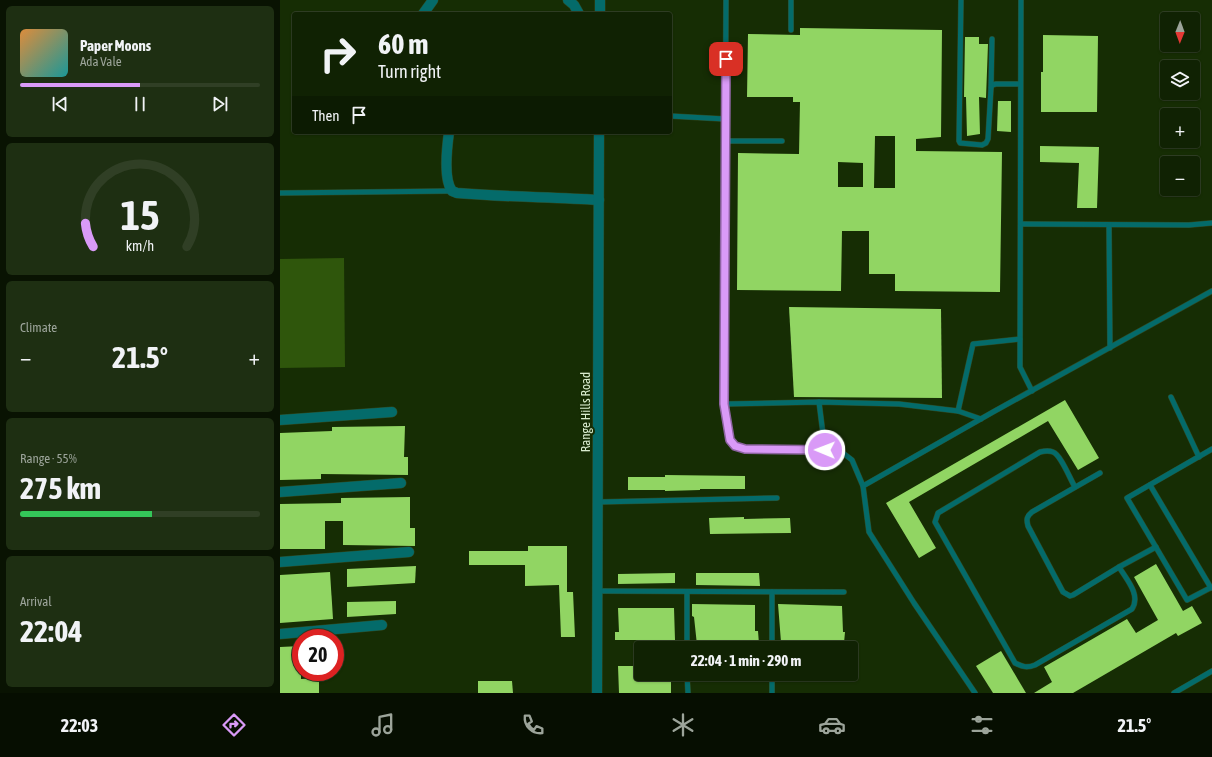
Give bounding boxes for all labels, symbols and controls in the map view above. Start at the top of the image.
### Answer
north arrow [1160,12,1200,52]
map controls [1160,12,1200,196]
icon: right [312,28,364,80]
text: 60 m [378,28,428,60]
text: Paper Moons [80,37,151,54]
pin [709,42,743,76]
icon: arrive [715,48,737,70]
text: Ada Vale [80,54,122,69]
button: layers [1160,60,1200,100]
text: Turn right [378,61,441,82]
icon: previous [49,93,71,115]
icon: pause [129,93,151,115]
icon: next [209,93,231,115]
icon: arrive [348,104,370,126]
text: Then [312,107,340,124]
button: + [1160,108,1200,148]
button: − [1160,156,1200,196]
text: 15 [120,191,160,239]
text: km/h [126,238,154,254]
text: Climate [20,320,57,335]
text: 21.5° [112,340,168,374]
text: − [20,344,31,370]
text: + [249,344,260,370]
street label: Range Hills Road [578,372,593,452]
position arrow [804,429,846,471]
text: Range · 55% [20,451,77,466]
text: 275 km [20,471,101,505]
text: Arrival [20,594,52,609]
text: 22:04 [20,614,82,648]
speed limit sign: 20 [292,629,344,681]
text: 22:04 · 1 min · 290 m [691,652,801,669]
icon: directions [220,711,248,739]
icon: music [369,711,397,739]
icon: phone [519,711,547,739]
icon: climate [669,711,697,739]
icon: car [818,711,846,739]
icon: filters [968,711,996,739]
text: 22:03 [61,715,98,736]
text: 21.5° [1118,715,1151,736]

